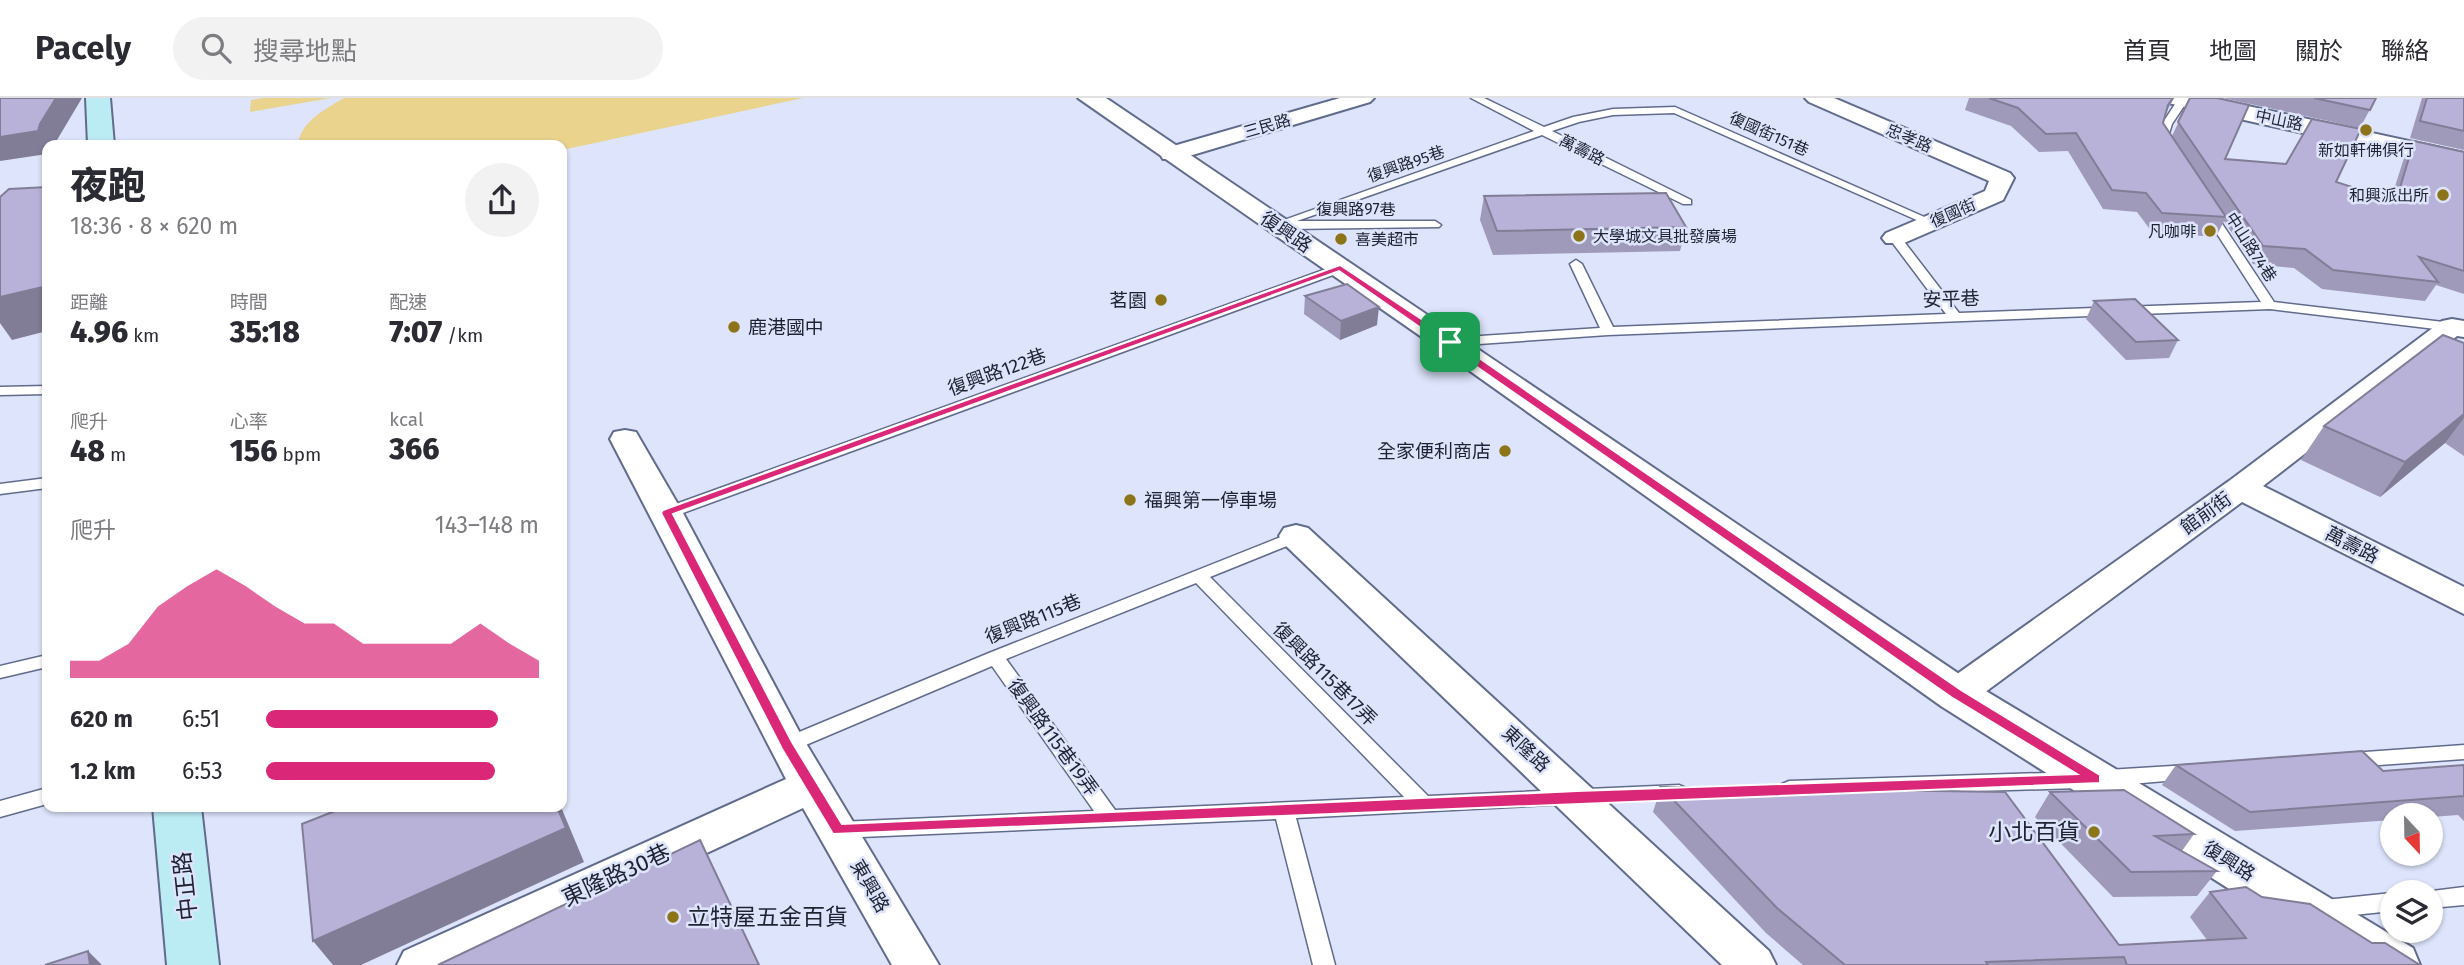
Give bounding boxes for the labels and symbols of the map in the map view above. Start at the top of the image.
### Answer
street label: 中山路 [2254,106,2304,134]
street label: 復國街151巷 [1726,108,1812,160]
street label: 三民路 [1241,110,1293,142]
street label: 忠孝路 [1883,120,1935,156]
marker: 新如軒佛俱行 [2358,122,2374,138]
street label: 萬壽路 [1556,131,1608,169]
place label: 新如軒佛俱行 [2318,141,2414,160]
street label: 復興路95巷 [1365,142,1447,186]
place label: 和興派出所 [2349,186,2429,205]
marker: 和興派出所 [2435,187,2451,203]
street label: 復國街 [1927,195,1979,231]
street label: 復興路97巷 [1316,200,1396,219]
street label: 復興路 [1256,207,1316,257]
street label: 中山路74巷 [2222,209,2280,285]
place label: 凡咖啡 [2148,222,2196,241]
marker: 凡咖啡 [2202,223,2218,239]
place label: 大學城文具批發廣場 [1593,227,1737,246]
marker: 大學城文具批發廣場 [1571,228,1587,244]
place label: 喜美超市 [1355,230,1419,249]
marker: 喜美超市 [1333,231,1349,247]
street label: 安平巷 [1922,287,1980,311]
place label: 茗園 [1109,289,1147,312]
marker: 茗園 [1153,292,1169,308]
pin [1420,312,1480,372]
place label: 鹿港國中 [748,316,824,339]
marker: 鹿港國中 [726,319,742,335]
street label: 復興路122巷 [945,344,1049,400]
place label: 全家便利商店 [1377,440,1491,463]
marker: 全家便利商店 [1497,443,1513,459]
street label: 館前街 [2176,487,2236,539]
place label: 福興第一停車場 [1144,489,1277,512]
marker: 福興第一停車場 [1122,492,1138,508]
street label: 萬壽路 [2321,522,2383,568]
street label: 復興路115巷 [982,589,1084,649]
street label: 復興路115巷17弄 [1268,617,1382,731]
street label: 復興路115巷19弄 [1003,674,1103,800]
street label: 東隆路 [1497,721,1555,777]
north arrow [2380,803,2443,866]
place label: 小北百貨 [1988,818,2080,846]
marker: 小北百貨 [2086,824,2102,840]
street label: 復興路 [2199,836,2259,886]
street label: 東隆路30巷 [557,838,675,912]
street label: 中正路 [167,850,203,922]
street label: 東興路 [846,856,894,916]
place label: 立特屋五金百貨 [687,903,848,931]
marker: 立特屋五金百貨 [665,909,681,925]

